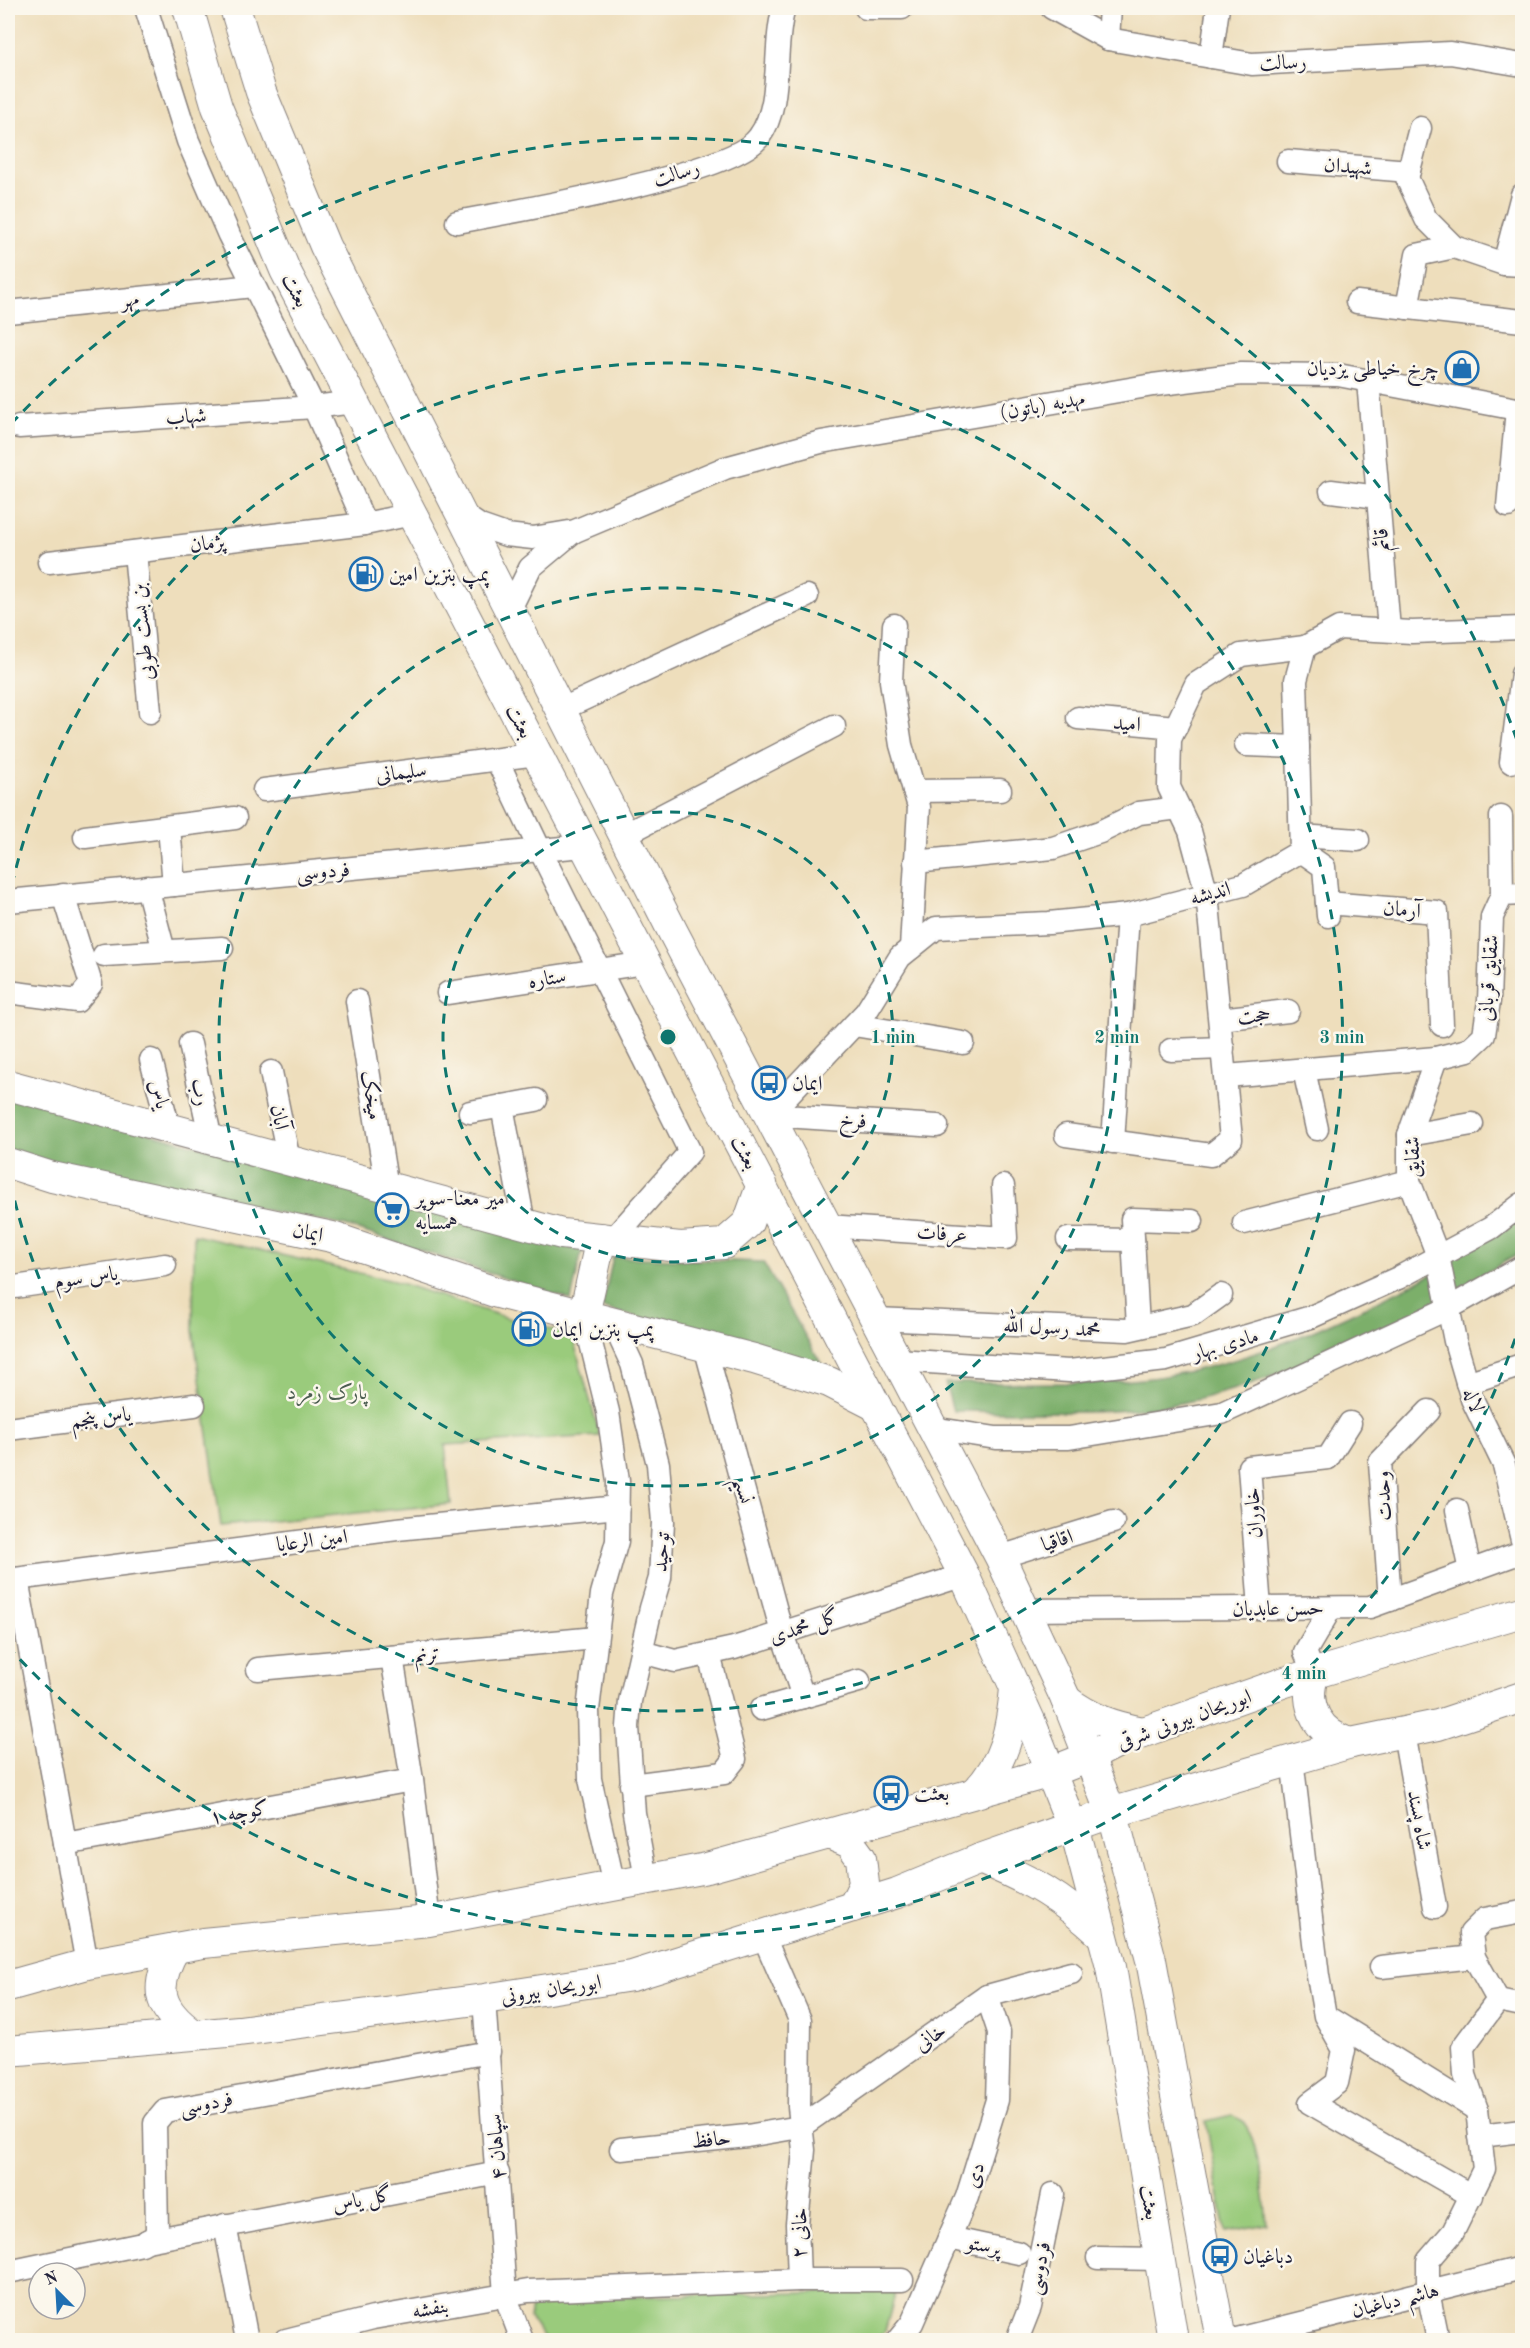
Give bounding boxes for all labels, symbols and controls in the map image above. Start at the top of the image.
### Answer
street label: رسالت [1259,52,1307,75]
street label: شهیدان [1323,155,1373,182]
street label: رسالت [651,157,702,191]
street label: بعثت [276,270,312,312]
street label: مهر [118,289,141,314]
shop icon: چرخ خیاطی یزدیان [1444,350,1480,386]
place label: چرخ خیاطی یزدیان [1307,359,1439,387]
street label: مهدیه (باتون) [998,389,1087,426]
street label: شهاب [165,406,207,431]
street label: قائم [1371,527,1400,552]
street label: پژمان [189,532,228,558]
fuel station icon: پمپ بنزین امین [348,556,384,592]
place label: پمپ بنزین امین [389,565,490,590]
street label: بن بست طوبی [129,582,161,681]
street label: بعثت [500,701,536,743]
street label: امید [1112,713,1142,736]
street label: سلیمانی [375,760,428,787]
street label: فردوسی [295,860,351,888]
street label: اندیشه [1188,879,1233,910]
street label: آرمان [1382,894,1424,923]
street label: شقایق قربانی [1476,934,1504,1022]
street label: ستاره [527,966,568,993]
street label: حجت [1236,1004,1272,1029]
centre of rings [658,1027,678,1047]
text: 1 min [870,1029,916,1047]
text: 2 min [1094,1029,1140,1047]
text: 3 min [1319,1029,1365,1047]
bus stop icon: ایمان [751,1065,787,1101]
street label: میخک [356,1069,387,1122]
place label: ایمان [792,1074,823,1096]
street label: یاس [144,1077,173,1113]
street label: رب [185,1077,213,1108]
street label: آبان [265,1102,296,1134]
street label: فرخ [838,1110,867,1140]
street label: بعثت [725,1132,761,1174]
street label: شقایق [1403,1136,1425,1178]
place label: میر معنا-سوپر همسایه [413,1189,505,1235]
supermarket icon: میر معنا-سوپر همسایه [374,1192,410,1228]
street label: ایمان [290,1220,325,1248]
street label: عرفات [916,1222,968,1250]
street label: یاس سوم [53,1263,121,1299]
street label: محمد رسول الله [1003,1307,1102,1343]
fuel station icon: پمپ بنزین ایمان [511,1311,547,1347]
place label: پمپ بنزین ایمان [552,1320,655,1345]
street label: مادی بهار [1188,1326,1262,1367]
park label: پارک زمرد [287,1382,368,1407]
street label: لاله [1458,1385,1487,1416]
street label: یاس پنجم [70,1404,135,1441]
street label: وحدت [1373,1470,1396,1522]
street label: نسیم [720,1475,756,1508]
street label: خاوران [1242,1487,1267,1539]
street label: امین الرعایا [275,1526,349,1557]
street label: اقاقیا [1039,1527,1076,1556]
street label: توحید [651,1530,675,1573]
street label: حسن عابدیان [1232,1598,1324,1623]
street label: گل محمدی [766,1602,843,1651]
street label: ترنم [414,1644,441,1673]
text: 4 min [1281,1665,1327,1683]
street label: ابوریحان بیرونی شرقی [1114,1685,1255,1756]
bus stop icon: بعثت [873,1775,909,1811]
place label: بعثت [914,1784,949,1806]
street label: شاه پسند [1401,1789,1434,1852]
street label: کوچه ۱ [208,1798,271,1831]
street label: ابوریحان بیرونی [499,1972,603,2010]
street label: خانی [911,2020,950,2056]
street label: فردوسی [178,2089,235,2123]
street label: سپاهان ۴ [485,2113,512,2181]
street label: حافظ [690,2127,732,2153]
street label: دی [962,2160,989,2191]
street label: گل یاس [330,2180,395,2219]
street label: بعثت [1134,2183,1162,2222]
street label: خانی ۲ [790,2207,811,2259]
street label: پرستو [963,2232,1005,2262]
bus stop icon: دباغیان [1202,2238,1238,2274]
street label: فردوسی [1024,2240,1058,2297]
place label: دباغیان [1243,2247,1293,2269]
north arrow [27,2261,87,2321]
text: N [43,2269,61,2289]
street label: هاشم دباغیان [1349,2280,1443,2331]
street label: بنفشه [410,2296,450,2323]

